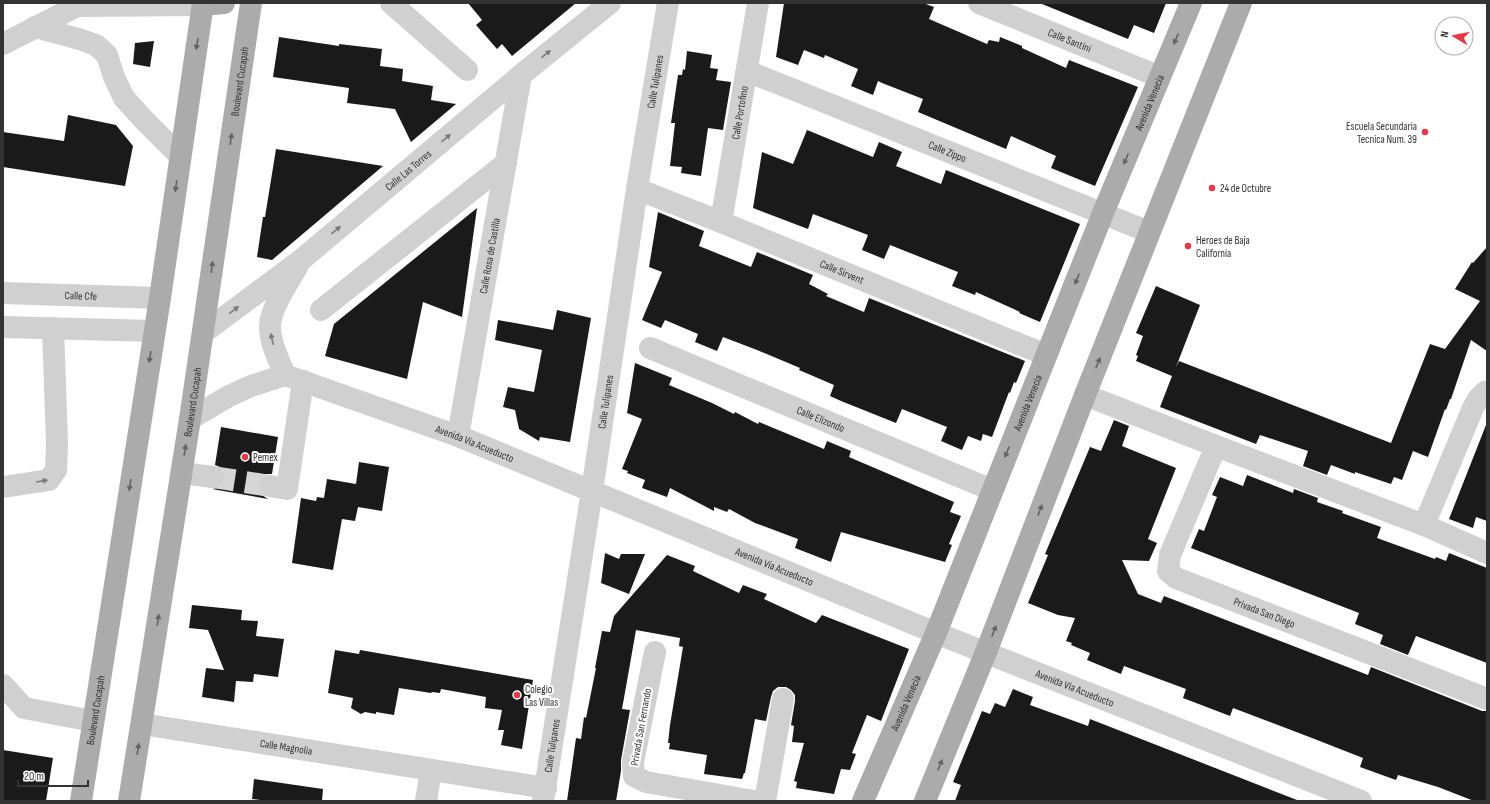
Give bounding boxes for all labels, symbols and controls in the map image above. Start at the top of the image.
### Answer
north arrow [1434,16,1474,56]
street label: Calle Santini [1046,25,1093,55]
text: N [1438,30,1452,38]
one-way arrow [1172,33,1178,45]
one-way arrow [194,38,200,50]
street label: Boulevard Cucapah [228,46,251,117]
one-way arrow [541,50,552,59]
street label: Calle Tulipanes [644,54,666,109]
street label: Avenida Venecia [1131,73,1167,133]
street label: Calle Portofino [729,84,750,140]
place label: Escuela Secundaria Tecnica Num. 39 [1346,120,1417,146]
marker: Escuela Secundaria Tecnica Num. 39 [1420,127,1430,137]
one-way arrow [228,133,234,145]
one-way arrow [441,133,452,142]
street label: Calle Zippo [927,138,969,165]
street label: Calle Las Torres [382,147,434,193]
one-way arrow [1122,153,1128,165]
one-way arrow [173,180,179,193]
place label: 24 de Octubre [1220,182,1271,195]
marker: 24 de Octubre [1207,183,1217,193]
street label: Calle Rosa de Castilla [476,217,502,295]
one-way arrow [331,226,342,235]
place label: Heroes de Baja California [1196,234,1250,260]
marker: Heroes de Baja California [1183,241,1193,251]
street label: Calle Sirvent [818,257,867,287]
one-way arrow [209,261,215,273]
one-way arrow [1073,274,1079,286]
street label: Calle Cfe [65,288,97,302]
one-way arrow [228,306,239,314]
one-way arrow [268,332,274,345]
one-way arrow [147,350,153,363]
one-way arrow [1095,356,1101,368]
street label: Boulevard Cucapah [181,366,204,438]
street label: Avenida Venecia [1010,373,1045,434]
street label: Calle Tulipanes [595,374,616,430]
street label: Calle Elizondo [795,403,847,435]
street label: Avenida Vía Acueducto [433,422,516,465]
one-way arrow [182,444,188,457]
one-way arrow [1004,446,1010,458]
place label: Pemex [253,451,278,464]
marker: Pemex [240,452,250,462]
one-way arrow [35,478,48,484]
one-way arrow [127,479,133,491]
one-way arrow [1038,504,1044,516]
street label: Avenida Vía Acueducto [733,544,816,588]
street label: Privada San Diego [1232,595,1298,630]
one-way arrow [155,614,161,626]
one-way arrow [991,625,997,637]
street label: Avenida Vía Acueducto [1033,666,1116,709]
street label: Avenida Venecia [887,673,923,734]
street label: Boulevard Cucapah [83,674,107,746]
place label: Colegio Las Villas [525,683,558,709]
street label: Privada San Fernando [628,687,654,767]
marker: Colegio Las Villas [512,690,522,700]
street label: Calle Tulipanes [541,718,562,773]
street label: Calle Magnolia [259,736,313,757]
one-way arrow [135,743,141,755]
one-way arrow [937,758,943,770]
scale bar [18,762,88,788]
text: 20 m [24,769,44,784]

